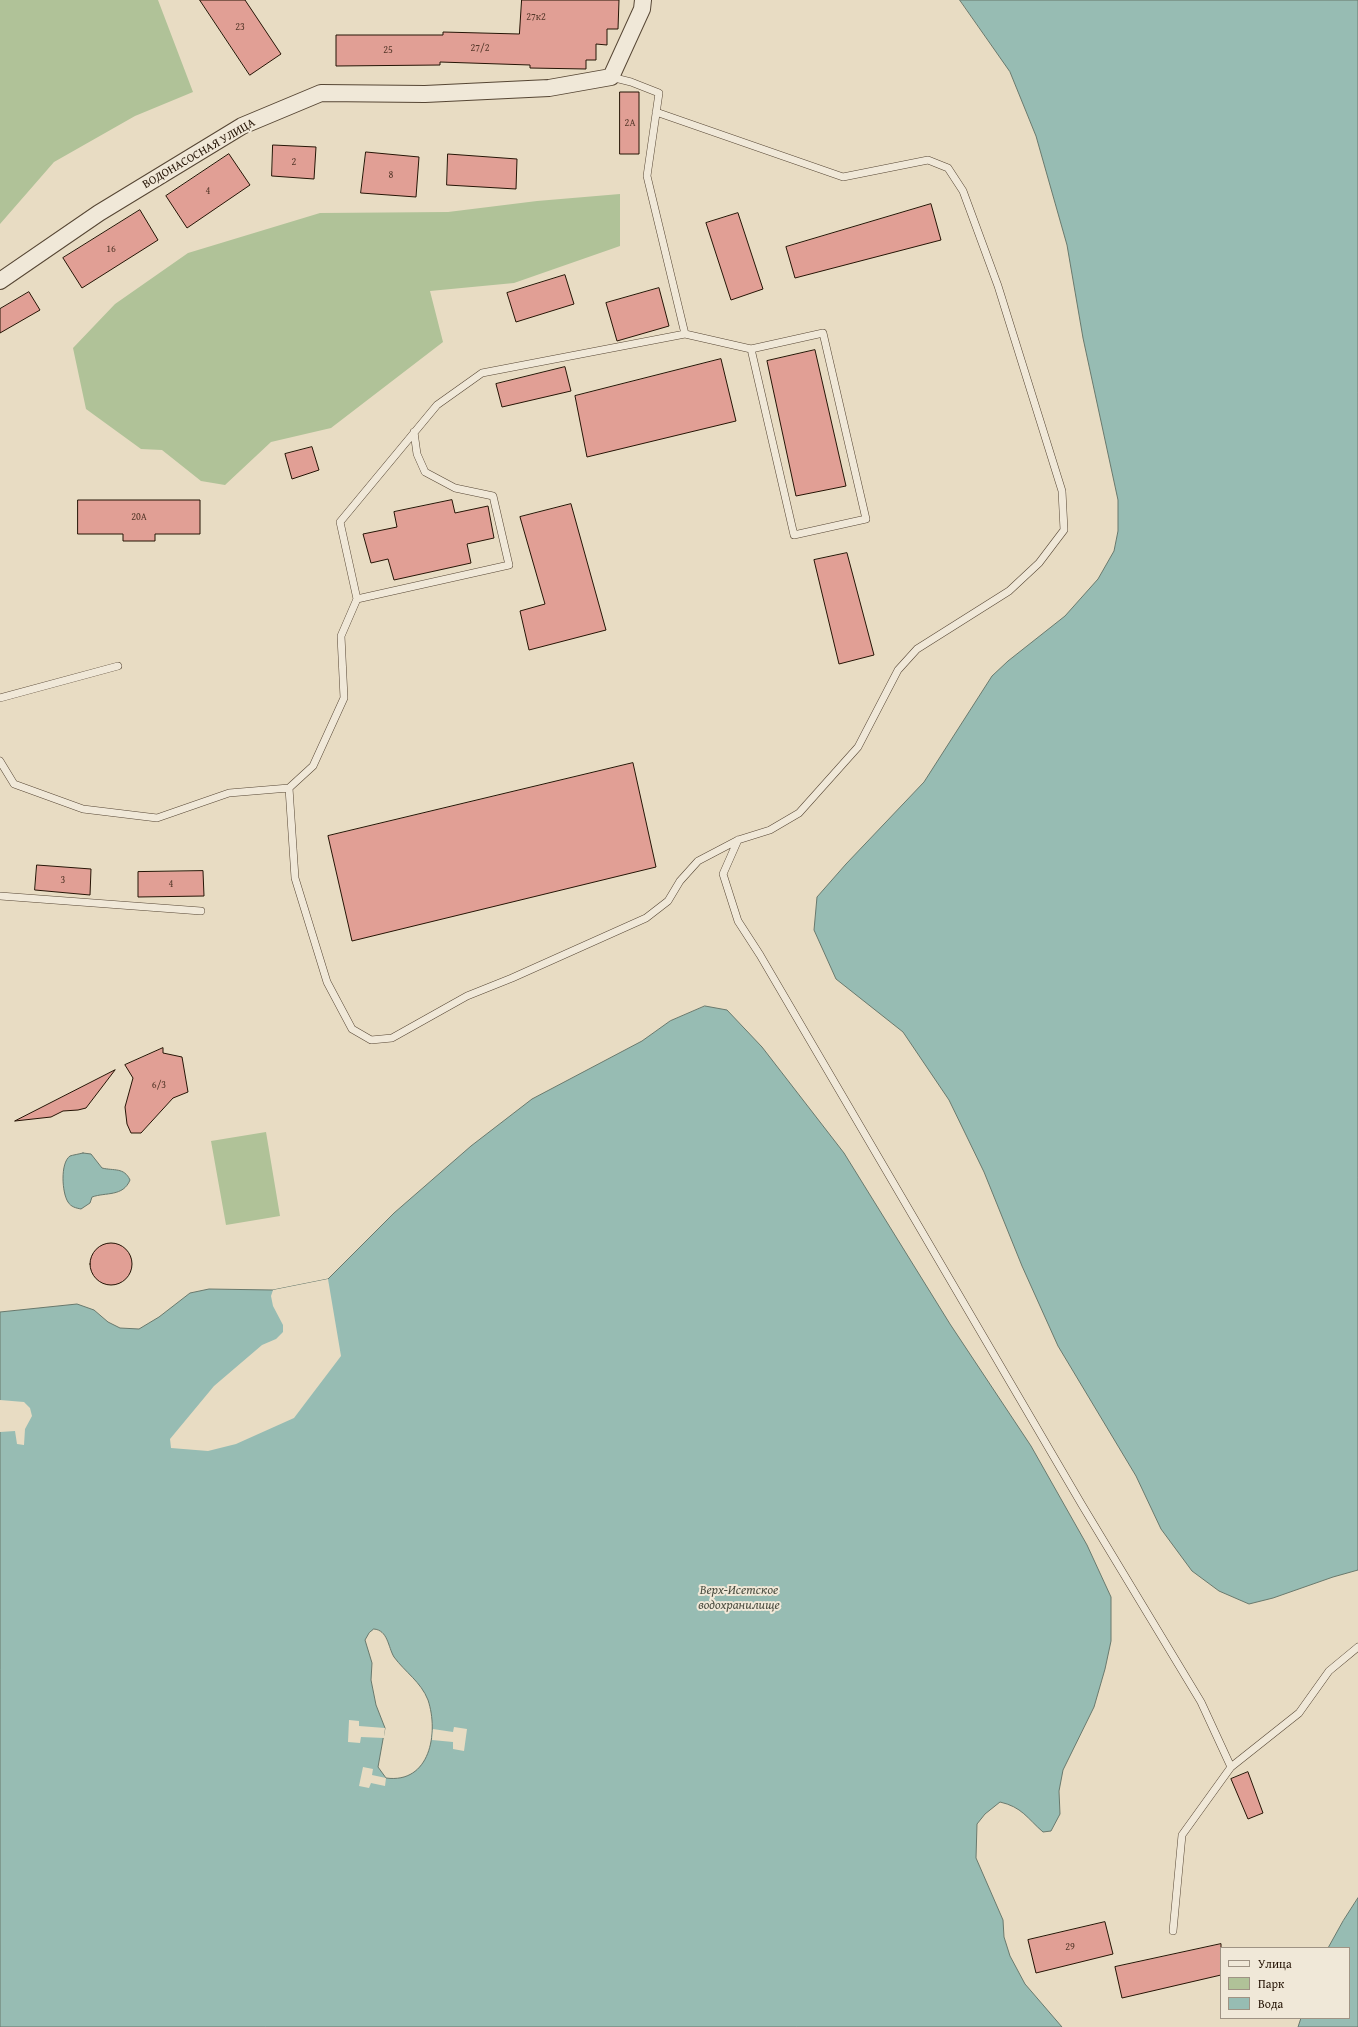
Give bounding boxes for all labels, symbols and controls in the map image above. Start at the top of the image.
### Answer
house number: 27к2 [526,11,546,23]
house number: 23 [235,21,245,33]
house number: 27/2 [470,42,490,54]
house number: 25 [383,44,393,56]
street label: ВОДОНАСОСНАЯ УЛИЦА [140,116,258,192]
house number: 2А [625,117,635,129]
house number: 2 [292,156,296,168]
house number: 8 [389,169,393,181]
house number: 4 [206,185,210,197]
house number: 16 [106,243,116,255]
house number: 20А [131,511,147,523]
house number: 3 [61,874,65,886]
house number: 4 [169,878,173,890]
house number: 6/3 [152,1079,166,1091]
water label: Верх-Исетское водохранилище [698,1583,780,1614]
house number: 29 [1065,1941,1075,1953]
legend [1220,1947,1350,2019]
text: Улица [1258,1955,1292,1972]
text: Парк [1258,1975,1284,1992]
text: Вода [1258,1995,1283,2012]

